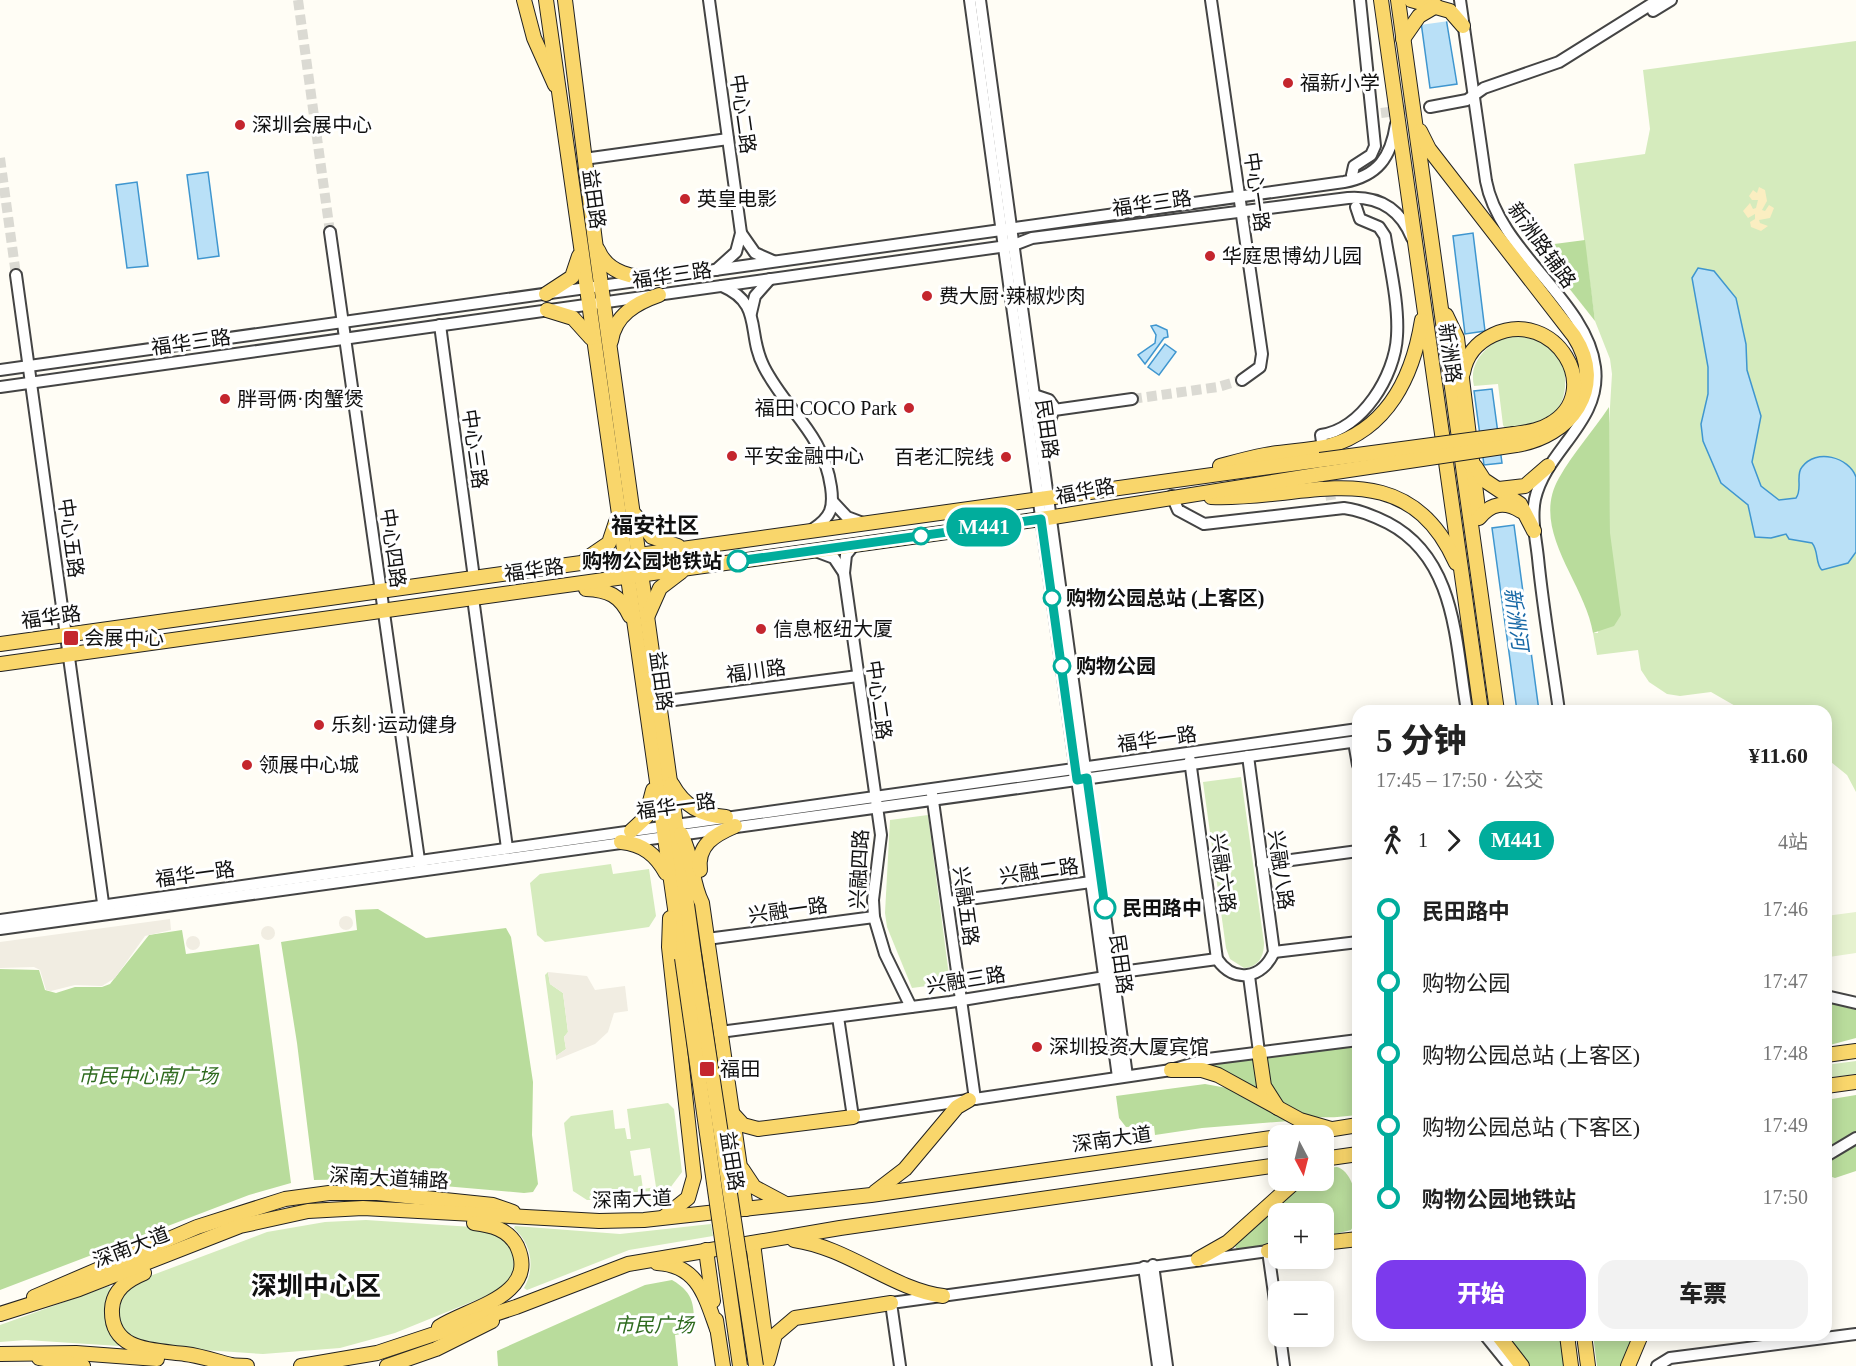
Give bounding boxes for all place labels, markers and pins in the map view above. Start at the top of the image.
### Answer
place label: 福新小学 [1300,72,1380,94]
marker: 福新小学 [1281,76,1295,90]
place label: 深圳会展中心 [252,114,372,136]
marker: 深圳会展中心 [233,118,247,132]
place label: 英皇电影 [697,188,777,210]
marker: 英皇电影 [678,192,692,206]
place label: 华庭思博幼儿园 [1222,245,1362,267]
marker: 华庭思博幼儿园 [1203,249,1217,263]
place label: 费大厨·辣椒炒肉 [939,285,1086,307]
marker: 费大厨·辣椒炒肉 [920,289,934,303]
place label: 胖哥俩·肉蟹煲 [237,388,364,410]
marker: 胖哥俩·肉蟹煲 [218,392,232,406]
place label: 福田 COCO Park [755,397,897,419]
marker: 福田 COCO Park [902,401,916,415]
place label: 平安金融中心 [744,445,864,467]
place label: 百老汇院线 [894,446,994,468]
marker: 平安金融中心 [725,449,739,463]
marker: 百老汇院线 [999,450,1013,464]
unlabelled marker [912,527,930,545]
place label: 购物公园地铁站 [582,550,722,572]
marker: 购物公园地铁站 [727,550,749,572]
place label: 购物公园总站 (上客区) [1066,587,1264,610]
marker: 购物公园总站 (上客区) [1043,589,1061,607]
place label: 信息枢纽大厦 [773,618,893,640]
marker: 信息枢纽大厦 [754,622,768,636]
place label: 会展中心 [84,627,164,649]
marker: 会展中心 [62,629,80,647]
place label: 购物公园 [1076,655,1156,677]
marker: 购物公园 [1053,657,1071,675]
place label: 乐刻·运动健身 [331,714,458,736]
marker: 乐刻·运动健身 [312,718,326,732]
place label: 领展中心城 [259,754,359,776]
marker: 领展中心城 [240,758,254,772]
marker: 民田路中 [1094,897,1116,919]
place label: 民田路中 [1122,897,1202,919]
place label: 深圳投资大厦宾馆 [1049,1036,1209,1058]
marker: 深圳投资大厦宾馆 [1030,1040,1044,1054]
place label: 福田 [720,1058,760,1080]
marker: 福田 [698,1060,716,1078]

